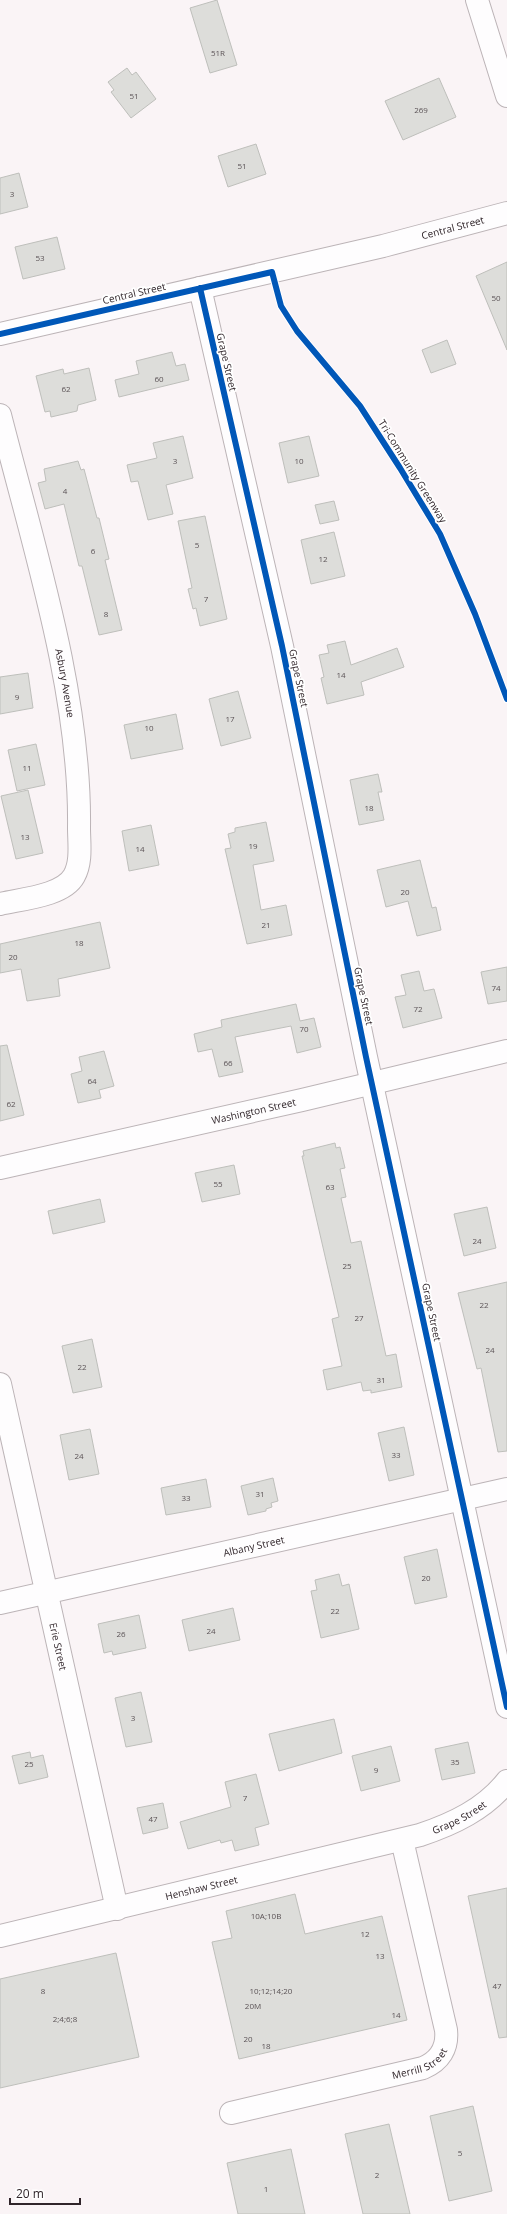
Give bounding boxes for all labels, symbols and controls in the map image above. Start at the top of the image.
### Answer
house number: 51R [211,47,225,58]
house number: 51 [129,90,139,101]
house number: 269 [414,104,428,115]
house number: 51 [237,160,247,171]
house number: 3 [10,188,15,199]
street label: Central Street [420,212,486,243]
house number: 53 [35,252,45,263]
street label: Central Street [101,279,167,307]
house number: 50 [491,292,501,303]
street label: Grape Street [214,332,241,393]
house number: 60 [154,373,164,384]
house number: 62 [61,383,71,394]
street label: Tri-Community Greenway [375,417,451,526]
house number: 3 [173,455,178,466]
house number: 10 [294,455,304,466]
house number: 4 [63,485,68,496]
house number: 5 [195,539,200,550]
house number: 6 [91,545,96,556]
house number: 12 [318,553,328,564]
house number: 7 [204,593,209,604]
house number: 8 [104,608,109,619]
street label: Asbury Avenue [52,647,78,719]
street label: Grape Street [286,648,312,709]
house number: 14 [336,669,346,680]
house number: 9 [15,691,20,702]
house number: 17 [225,713,235,724]
house number: 10 [144,722,154,733]
house number: 11 [22,762,32,773]
house number: 18 [364,802,374,813]
house number: 13 [20,831,30,842]
house number: 19 [248,840,258,851]
house number: 14 [135,843,145,854]
house number: 20 [400,886,410,897]
house number: 21 [261,919,271,930]
house number: 18 [74,937,84,948]
house number: 20 [8,951,18,962]
street label: Grape Street [351,966,377,1027]
house number: 74 [491,982,501,993]
house number: 72 [413,1003,423,1014]
house number: 70 [299,1023,309,1034]
house number: 66 [223,1057,233,1068]
house number: 64 [87,1075,97,1086]
street label: Washington Street [210,1095,298,1127]
house number: 62 [6,1098,16,1109]
house number: 55 [213,1178,223,1189]
house number: 63 [325,1181,335,1192]
house number: 24 [472,1235,482,1246]
house number: 25 [342,1260,352,1271]
street label: Grape Street [419,1282,445,1343]
house number: 22 [479,1299,489,1310]
house number: 27 [354,1312,364,1323]
house number: 24 [485,1344,495,1355]
house number: 22 [77,1361,87,1372]
house number: 31 [376,1374,386,1385]
house number: 33 [391,1449,401,1460]
house number: 24 [74,1450,84,1461]
house number: 31 [255,1488,265,1499]
house number: 33 [181,1492,191,1503]
street label: Albany Street [222,1532,286,1560]
house number: 20 [421,1572,431,1583]
house number: 22 [330,1605,340,1616]
street label: Erie Street [46,1621,71,1672]
house number: 24 [206,1625,216,1636]
house number: 26 [116,1628,126,1639]
house number: 3 [131,1712,136,1723]
house number: 35 [450,1756,460,1767]
house number: 25 [24,1758,34,1769]
house number: 9 [374,1764,379,1775]
house number: 7 [243,1792,248,1803]
street label: Grape Street [430,1797,489,1837]
house number: 47 [148,1813,158,1824]
street label: Henshaw Street [164,1872,239,1903]
house number: 10A;10B [251,1910,281,1921]
house number: 12 [360,1928,370,1939]
house number: 13 [375,1950,385,1961]
house number: 47 [492,1980,502,1991]
house number: 8 [41,1985,46,1996]
house number: 10;12;14;20 [250,1985,293,1996]
house number: 20M [245,2000,261,2011]
house number: 14 [391,2009,401,2020]
house number: 2;4;6;8 [53,2013,78,2024]
house number: 20 [243,2033,253,2044]
house number: 18 [261,2040,271,2051]
street label: Merrill Street [391,2045,450,2082]
house number: 5 [458,2147,463,2158]
house number: 2 [375,2169,380,2180]
scale bar [10,2180,80,2206]
house number: 1 [264,2183,268,2194]
text: 20 m [16,2185,44,2202]

